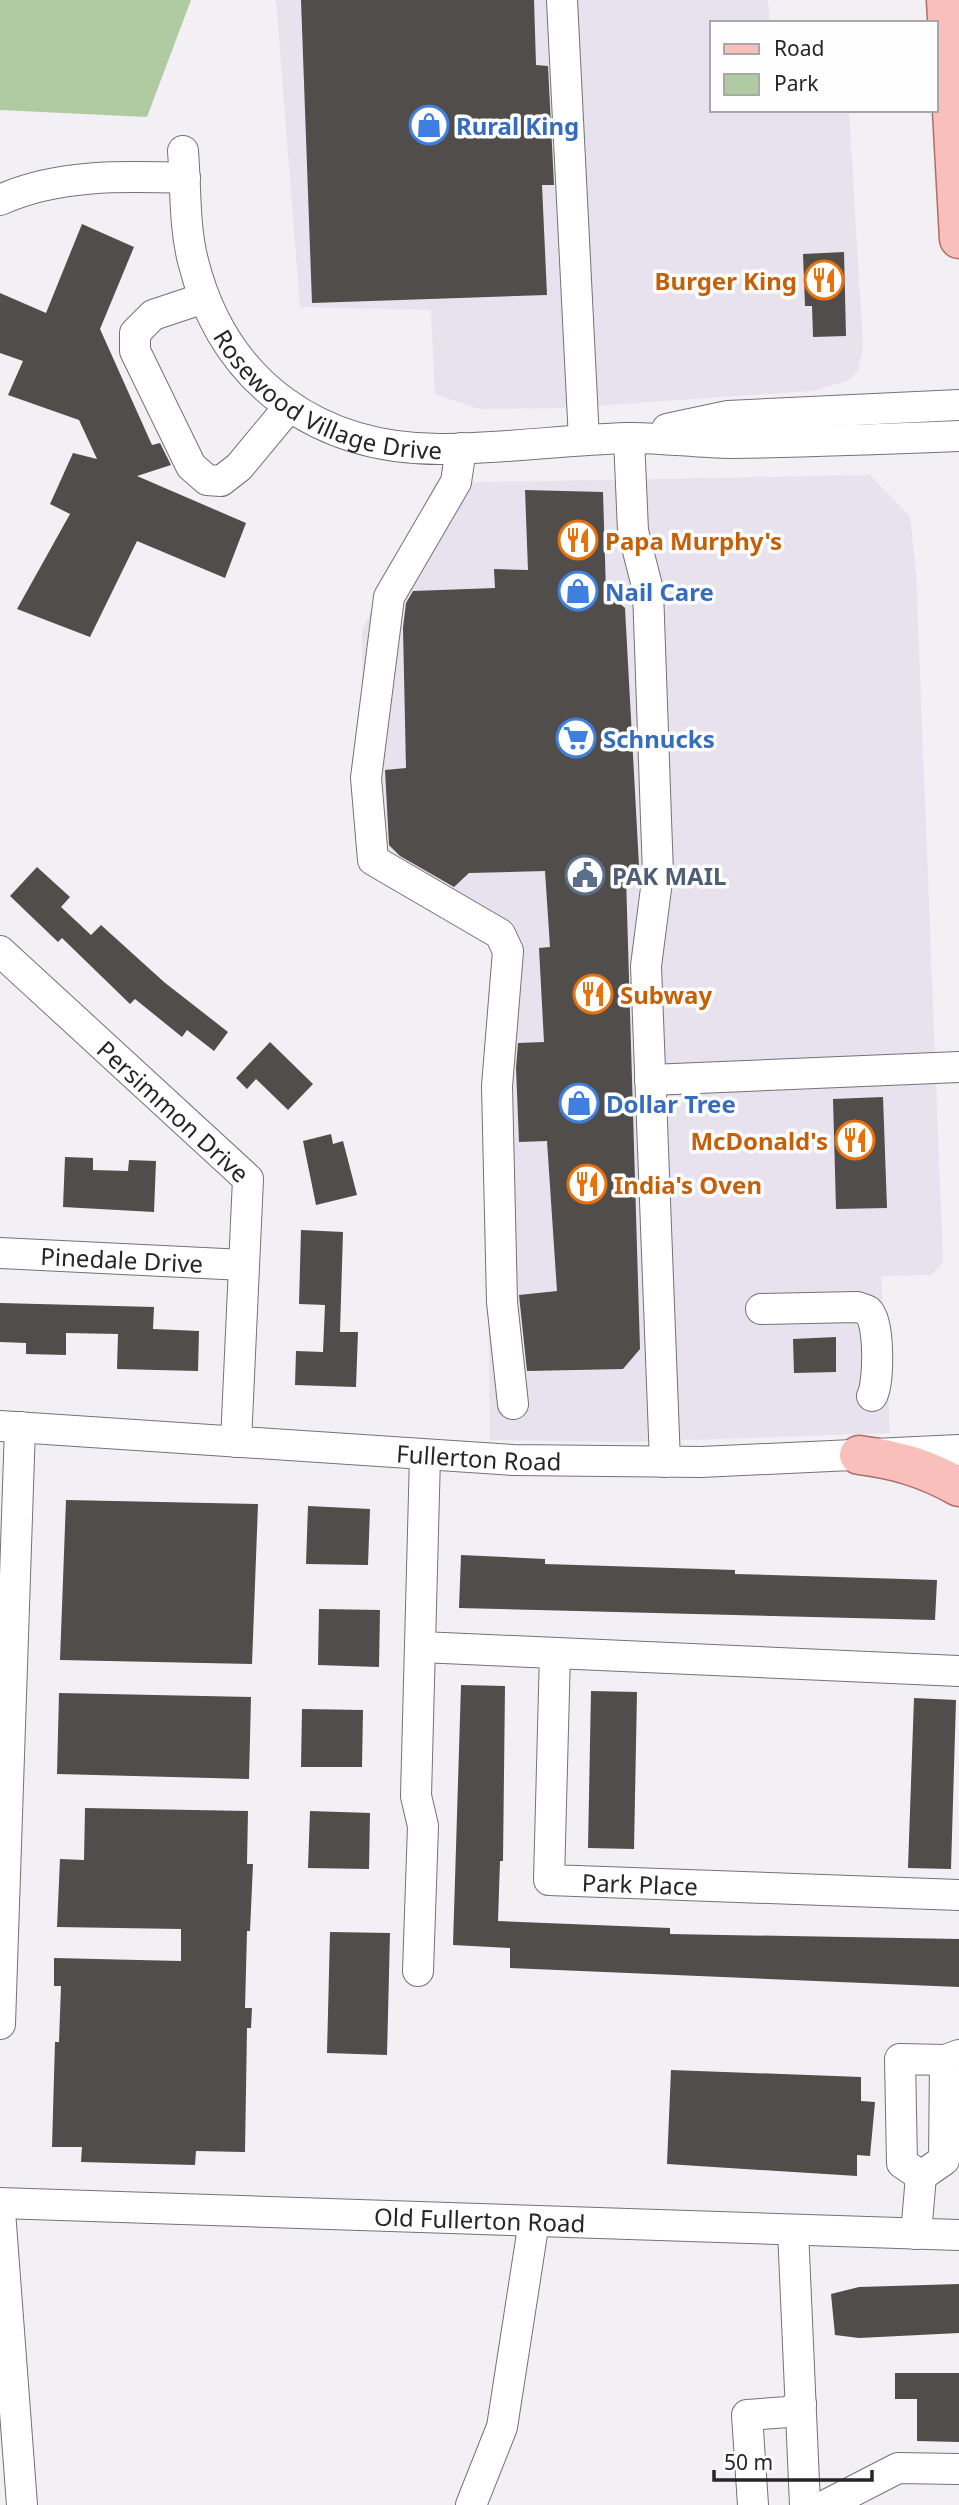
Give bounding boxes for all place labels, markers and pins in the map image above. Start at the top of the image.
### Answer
shop icon: Rural King [408,104,450,146]
place label: Rural King [456,109,579,142]
restaurant icon: Burger King [803,259,845,301]
place label: Burger King [655,264,797,297]
restaurant icon: Papa Murphy's [557,519,599,561]
place label: Papa Murphy's [605,524,782,557]
shop icon: Nail Care [557,570,599,612]
place label: Nail Care [605,575,714,608]
supermarket icon: Schnucks [555,717,597,759]
place label: Schnucks [603,722,715,755]
public building icon: PAK MAIL [564,854,606,896]
place label: PAK MAIL [612,859,726,892]
restaurant icon: Subway [572,973,614,1015]
place label: Subway [620,978,712,1011]
shop icon: Dollar Tree [558,1082,600,1124]
place label: Dollar Tree [606,1087,736,1120]
restaurant icon: McDonald's [834,1119,876,1161]
place label: McDonald's [690,1124,828,1157]
restaurant icon: India's Oven [566,1163,608,1205]
place label: India's Oven [614,1168,762,1201]

